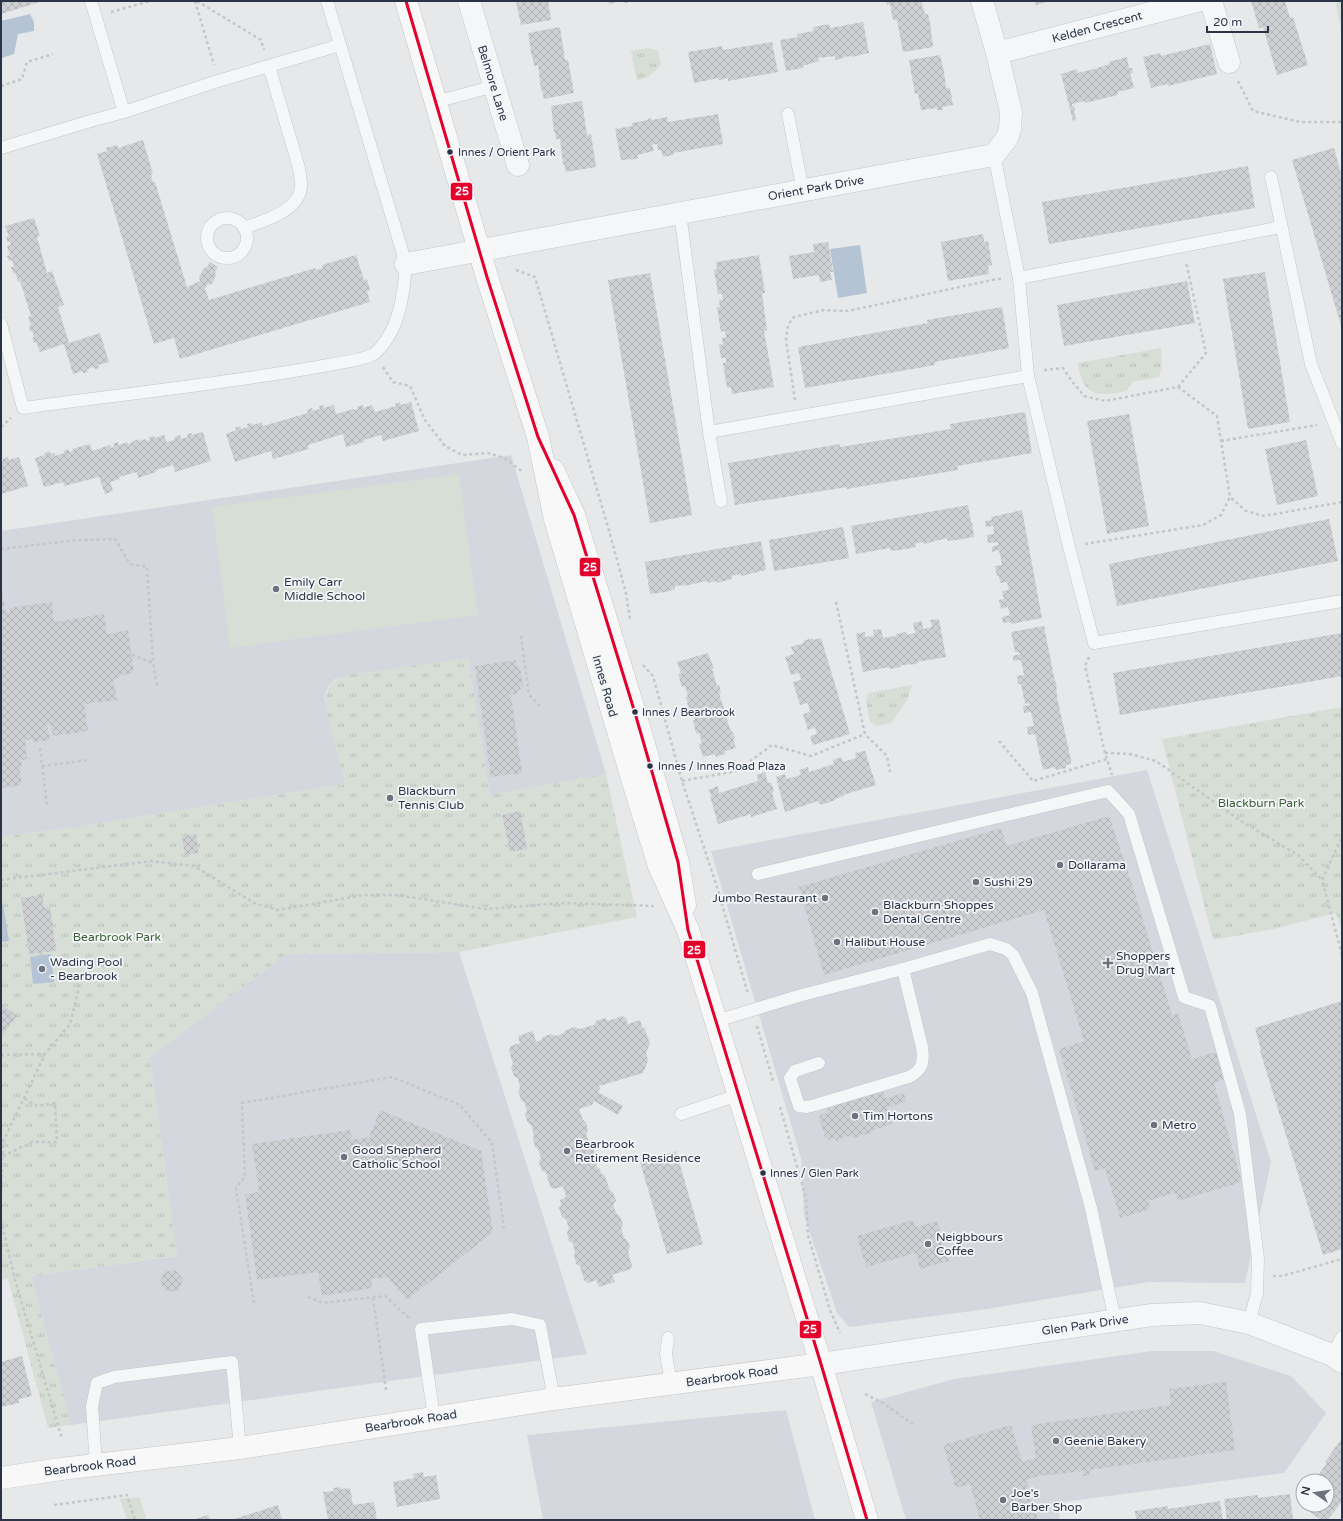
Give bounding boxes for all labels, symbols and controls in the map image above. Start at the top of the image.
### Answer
street label: Kelden Crescent [1050,8,1144,46]
scale bar [1207,8,1268,34]
text: 20 m [1213,15,1242,29]
street label: Belmore Lane [475,43,511,123]
place label: Innes / Orient Park [458,146,556,159]
marker: Innes / Orient Park [445,147,455,157]
street label: Orient Park Drive [767,173,865,203]
line badge: 25 [450,182,473,201]
text: 25 [455,185,469,198]
line badge: 25 [579,557,601,577]
text: 25 [583,561,597,574]
place label: Emily Carr Middle School [284,575,365,603]
marker: Emily Carr Middle School [271,584,281,594]
street label: Innes Road [589,653,621,719]
place label: Innes / Bearbrook [642,706,735,719]
marker: Innes / Bearbrook [630,707,640,717]
place label: Innes / Innes Road Plaza [658,760,786,773]
marker: Innes / Innes Road Plaza [645,761,655,771]
place label: Blackburn Tennis Club [398,784,464,812]
marker: Blackburn Tennis Club [385,793,395,803]
park label: Blackburn Park [1218,796,1305,810]
place label: Dollarama [1068,858,1126,872]
marker: Dollarama [1055,860,1065,870]
place label: Sushi 29 [984,875,1033,889]
marker: Sushi 29 [971,877,981,887]
place label: Jumbo Restaurant [712,891,817,905]
marker: Jumbo Restaurant [820,893,830,903]
place label: Blackburn Shoppes Dental Centre [883,898,994,926]
marker: Blackburn Shoppes Dental Centre [870,907,880,917]
park label: Bearbrook Park [73,930,162,944]
place label: Halibut House [845,935,926,949]
marker: Halibut House [832,937,842,947]
line badge: 25 [683,940,706,959]
text: 25 [687,944,701,957]
place label: Shoppers Drug Mart [1116,949,1175,977]
place label: Wading Pool - Bearbrook [50,955,122,983]
marker: Shoppers Drug Mart [1103,958,1113,968]
marker: Wading Pool - Bearbrook [37,964,47,974]
place label: Tim Hortons [863,1109,933,1123]
marker: Tim Hortons [850,1111,860,1121]
place label: Metro [1162,1118,1197,1132]
marker: Metro [1149,1120,1159,1130]
place label: Bearbrook Retirement Residence [575,1137,701,1165]
place label: Good Shepherd Catholic School [352,1143,441,1171]
marker: Bearbrook Retirement Residence [562,1146,572,1156]
marker: Good Shepherd Catholic School [339,1152,349,1162]
place label: Innes / Glen Park [770,1167,859,1180]
marker: Innes / Glen Park [758,1168,768,1178]
place label: Neigbbours Coffee [936,1230,1003,1258]
marker: Neigbbours Coffee [923,1239,933,1249]
street label: Glen Park Drive [1041,1312,1130,1338]
line badge: 25 [799,1320,822,1339]
text: 25 [803,1323,817,1336]
street label: Bearbrook Road [685,1363,779,1389]
street label: Bearbrook Road [364,1407,458,1435]
place label: Geenie Bakery [1064,1434,1147,1448]
marker: Geenie Bakery [1051,1436,1061,1446]
street label: Bearbrook Road [43,1453,137,1479]
north arrow [1295,1473,1335,1513]
text: N [1298,1485,1313,1497]
place label: Joe's Barber Shop [1011,1486,1082,1514]
marker: Joe's Barber Shop [998,1495,1008,1505]

